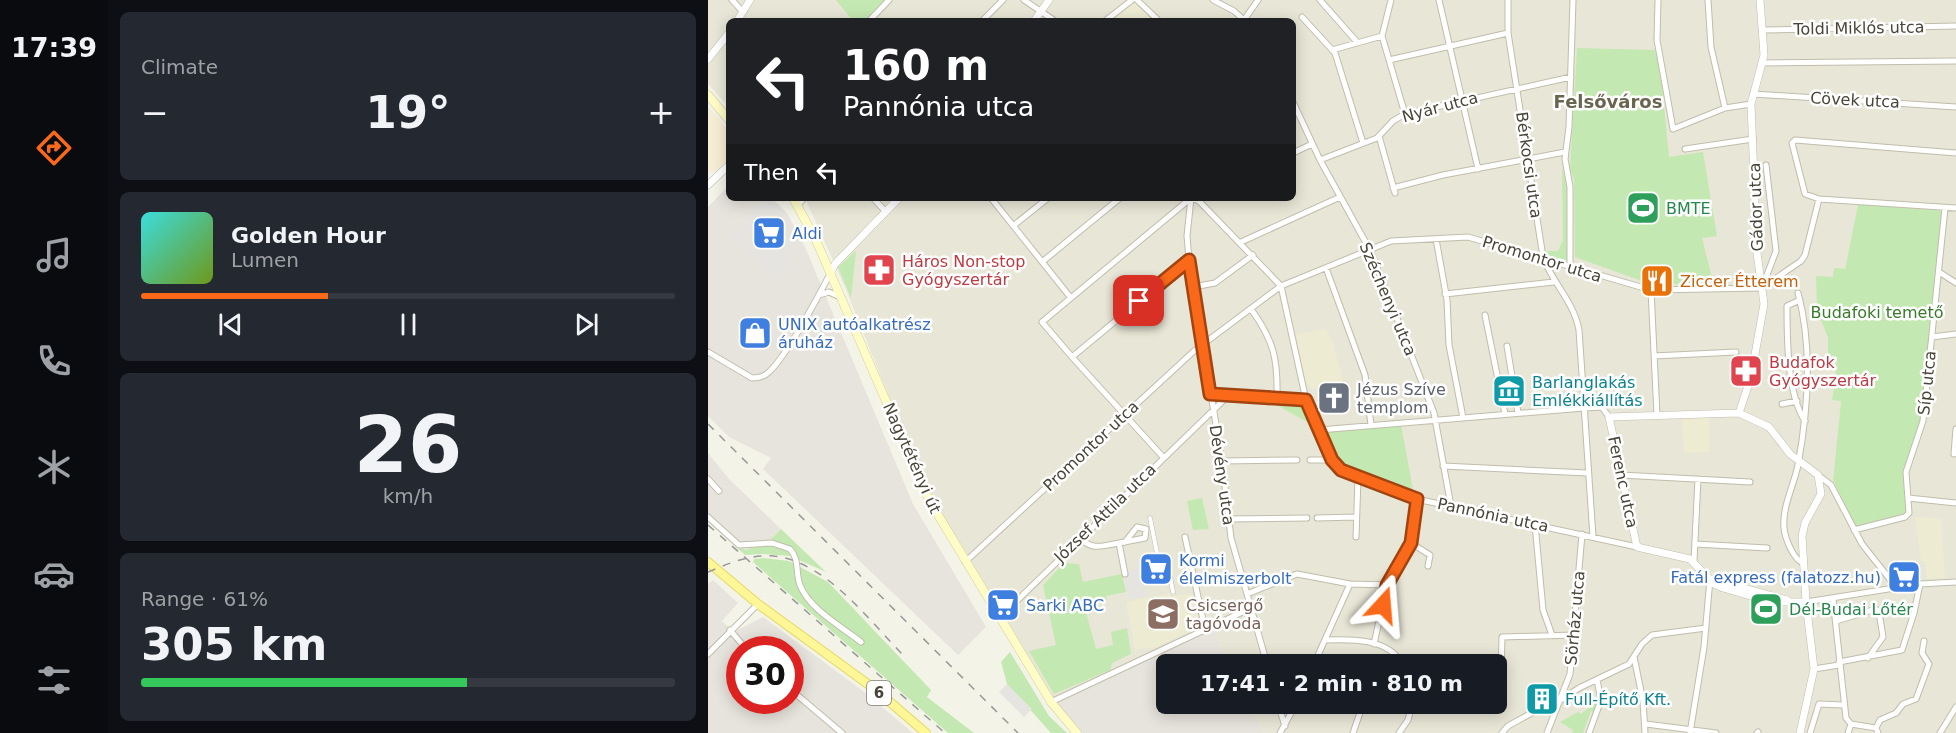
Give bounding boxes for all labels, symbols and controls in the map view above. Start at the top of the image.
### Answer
street label: Toldi Miklós utca [1792,17,1925,39]
text: 17:39 [11,32,97,63]
text: 160 m [843,41,989,90]
icon: left [744,42,822,120]
text: Climate [141,55,218,79]
text: 19° [365,86,451,139]
street label: Nyár utca [1400,88,1480,126]
street label: Cövek utca [1810,88,1900,112]
text: Pannónia utca [843,91,1034,122]
district label: Felsőváros [1554,91,1662,112]
text: − [141,93,169,132]
text: + [647,93,675,132]
street label: Bérkocsi utca [1512,110,1546,220]
icon: directions [33,127,75,169]
icon: left [811,156,844,189]
text: Then [744,160,799,185]
street label: Gádor utca [1745,162,1767,252]
sports icon: BMTE [1625,190,1661,226]
place label: BMTE [1666,199,1711,218]
supermarket icon: Aldi [751,215,787,251]
text: Golden Hour [231,223,386,248]
place label: Aldi [792,224,822,243]
street label: Promontor utca [1480,232,1604,286]
icon: music [33,234,75,276]
street label: Széchenyi utca [1356,239,1420,359]
text: Lumen [231,248,299,272]
pharmacy icon: Háros Non-stop Gyógyszertár [861,252,897,288]
place label: Háros Non-stop Gyógyszertár [902,252,1026,289]
restaurant icon: Ziccer Étterem [1639,263,1675,299]
place label: Ziccer Étterem [1680,272,1799,291]
pin [1113,275,1164,326]
icon: arrive [1122,284,1155,317]
park label: Budafoki temető [1811,303,1943,322]
icon: previous [214,308,247,341]
icon: pause [392,308,425,341]
icon: next [570,308,603,341]
shop icon: UNIX autóalkatrész áruház [737,315,773,351]
place label: UNIX autóalkatrész áruház [778,315,931,352]
icon: phone [33,340,75,382]
street label: Síp utca [1914,350,1940,416]
pharmacy icon: Budafok Gyógyszertár [1728,353,1764,389]
place label: Budafok Gyógyszertár [1769,353,1877,390]
museum icon: Barlanglakás Emlékkiállítás [1491,373,1527,409]
place label: Barlanglakás Emlékkiállítás [1532,373,1643,410]
church icon: Jézus Szíve templom [1316,380,1352,416]
place label: Jézus Szíve templom [1356,380,1446,417]
street label: Promontor utca [1039,397,1143,495]
text: 26 [354,400,462,490]
street label: Nagytétényi út [879,400,945,516]
street label: Dévény utca [1206,424,1238,526]
street label: Ferenc utca [1604,434,1642,530]
icon: climate [33,446,75,488]
street label: József Attila utca [1050,460,1160,567]
text: km/h [383,484,433,508]
street label: Pannónia utca [1436,494,1550,536]
supermarket icon: Kormi élelmiszerbolt [1138,551,1174,587]
place label: Kormi élelmiszerbolt [1179,551,1291,588]
icon: car [33,553,75,595]
supermarket icon: Fatál express (falatozz.hu) [1886,559,1922,595]
place label: Fatál express (falatozz.hu) [1670,568,1881,587]
street label: Sörház utca [1561,570,1589,666]
position arrow [1351,573,1415,637]
text: Range · 61% [141,587,268,611]
supermarket icon: Sarki ABC [985,587,1021,623]
sports icon: Dél-Budai Lőtér [1748,591,1784,627]
place label: Sarki ABC [1026,596,1104,615]
school or university icon: Csicsergő tagóvoda [1145,596,1181,632]
place label: Csicsergő tagóvoda [1186,596,1263,633]
place label: Dél-Budai Lőtér [1789,600,1913,619]
text: 305 km [141,618,327,671]
speed limit sign: 30 [726,636,804,714]
icon: filters [33,659,75,701]
text: 17:41 · 2 min · 810 m [1200,671,1463,696]
road number: 6 [867,681,891,705]
building icon: Full-Építő Kft. [1524,681,1560,717]
place label: Full-Építő Kft. [1565,690,1671,709]

